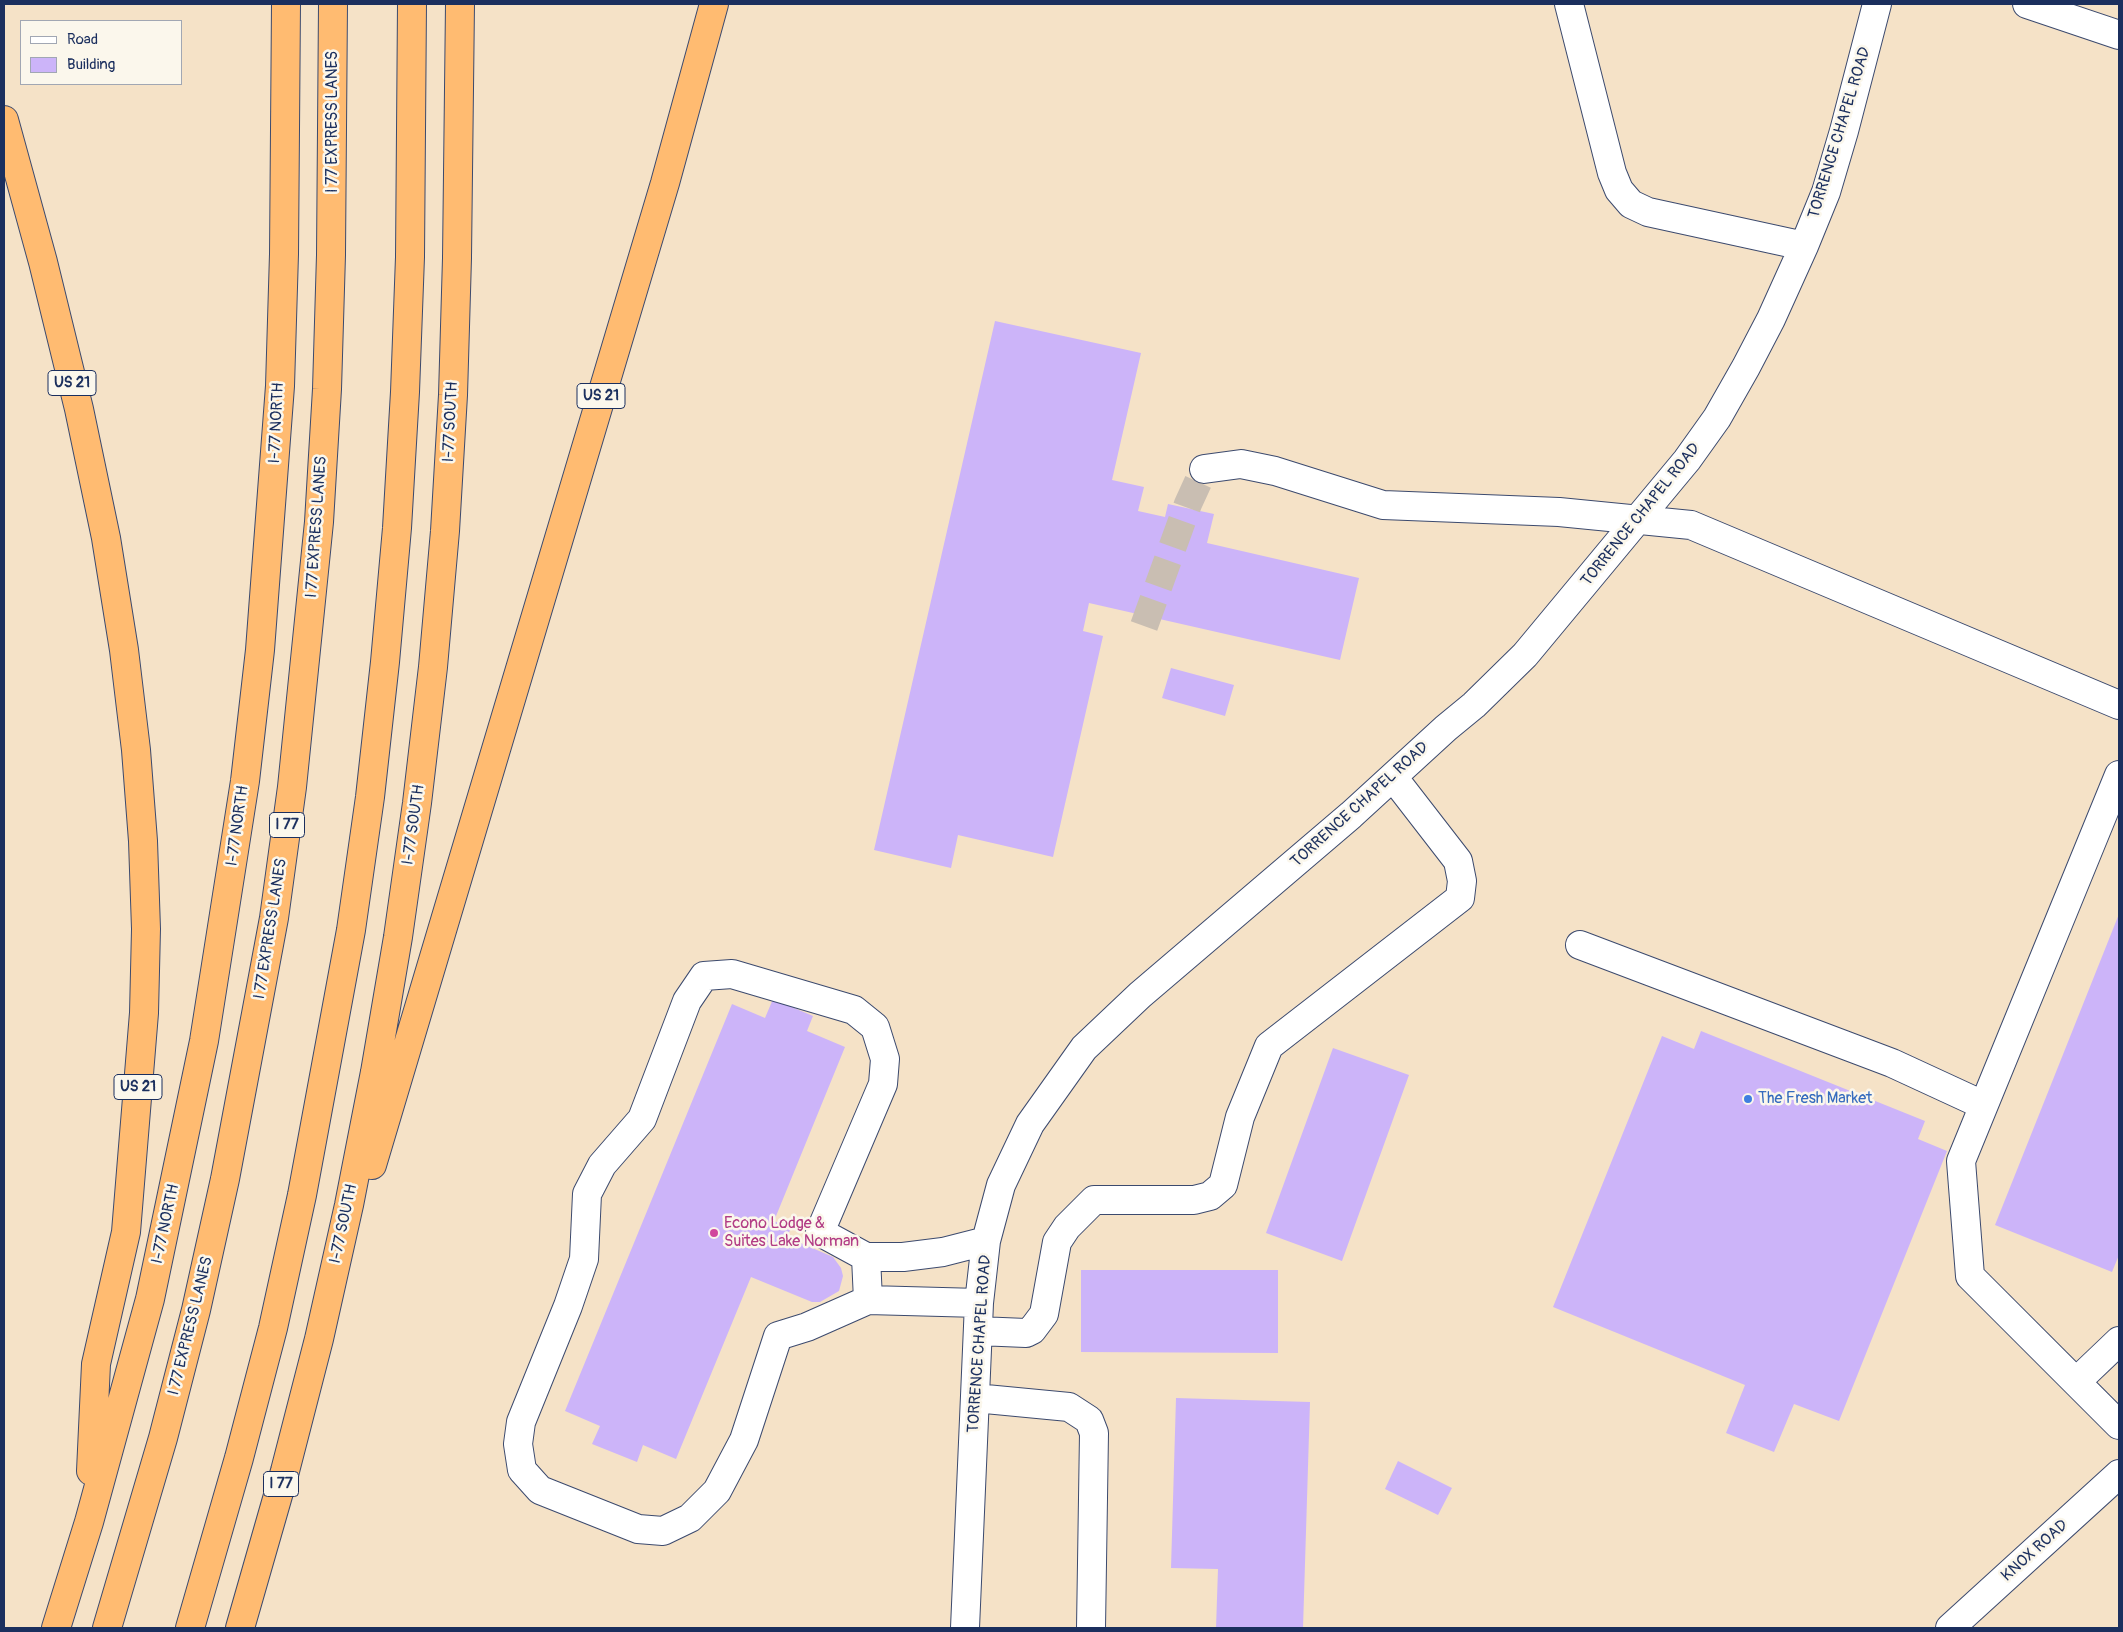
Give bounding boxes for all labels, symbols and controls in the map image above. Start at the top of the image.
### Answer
legend [20,20,182,85]
text: Road [67,30,98,49]
street label: TORRENCE CHAPEL ROAD [1805,45,1875,221]
street label: I 77 EXPRESS LANES [323,51,343,193]
text: Building [67,55,115,74]
road number: US 21 [48,370,96,396]
street label: I-77 SOUTH [439,381,463,463]
street label: I-77 NORTH [265,382,289,464]
road number: US 21 [577,384,625,408]
street label: TORRENCE CHAPEL ROAD [1577,440,1705,590]
street label: I 77 EXPRESS LANES [302,455,332,599]
street label: TORRENCE CHAPEL ROAD [1287,738,1433,872]
street label: I-77 SOUTH [399,784,429,866]
street label: I-77 NORTH [223,785,253,867]
road number: I 77 [270,812,304,838]
street label: I 77 EXPRESS LANES [250,857,292,1001]
road number: US 21 [114,1074,162,1100]
place label: The Fresh Market [1758,1089,1872,1109]
marker: The Fresh Market [1742,1093,1754,1105]
street label: I-77 NORTH [148,1182,184,1266]
street label: I-77 SOUTH [326,1182,362,1266]
place label: Econo Lodge & Suites Lake Norman [724,1214,859,1252]
marker: Econo Lodge & Suites Lake Norman [708,1227,720,1239]
street label: TORRENCE CHAPEL ROAD [964,1254,996,1434]
street label: I 77 EXPRESS LANES [164,1255,218,1397]
road number: I 77 [264,1472,298,1496]
street label: KNOX ROAD [1998,1516,2072,1586]

